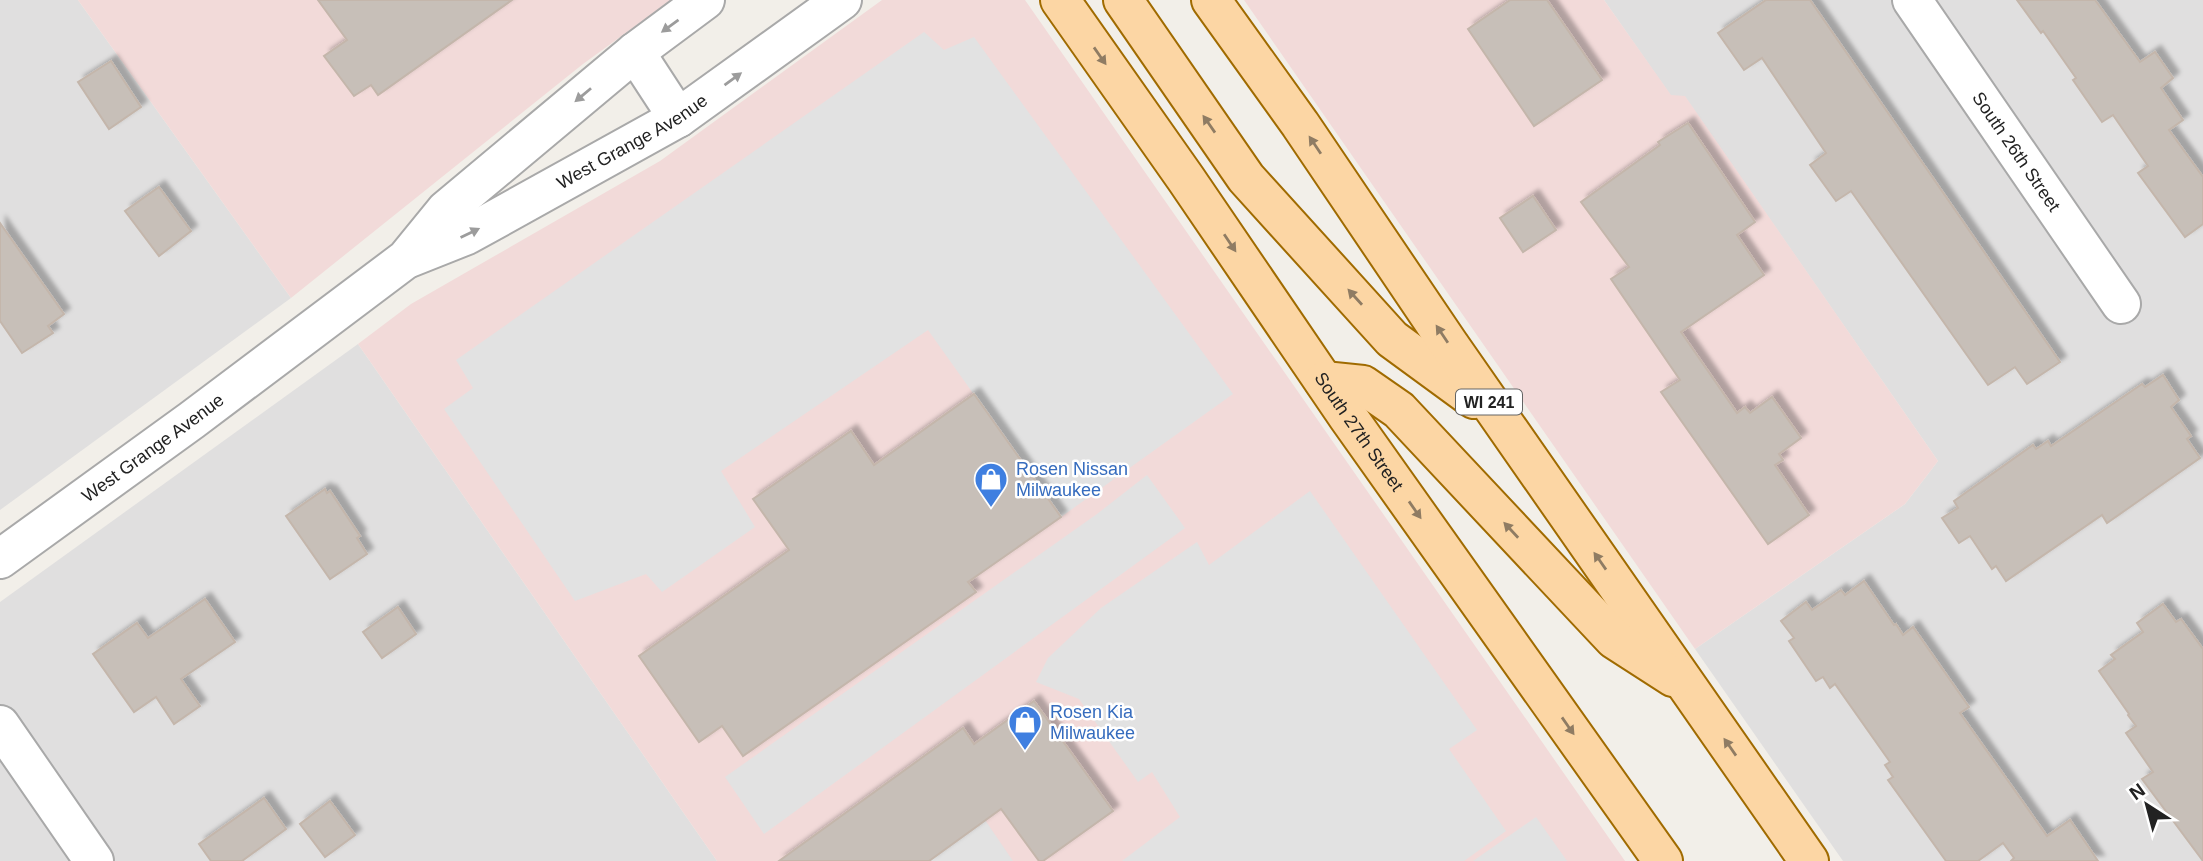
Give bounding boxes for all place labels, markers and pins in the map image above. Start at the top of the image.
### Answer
place label: Rosen Nissan Milwaukee [1016,459,1128,500]
shop icon: Rosen Nissan Milwaukee [972,460,1010,509]
place label: Rosen Kia Milwaukee [1050,702,1135,743]
shop icon: Rosen Kia Milwaukee [1006,703,1044,752]

